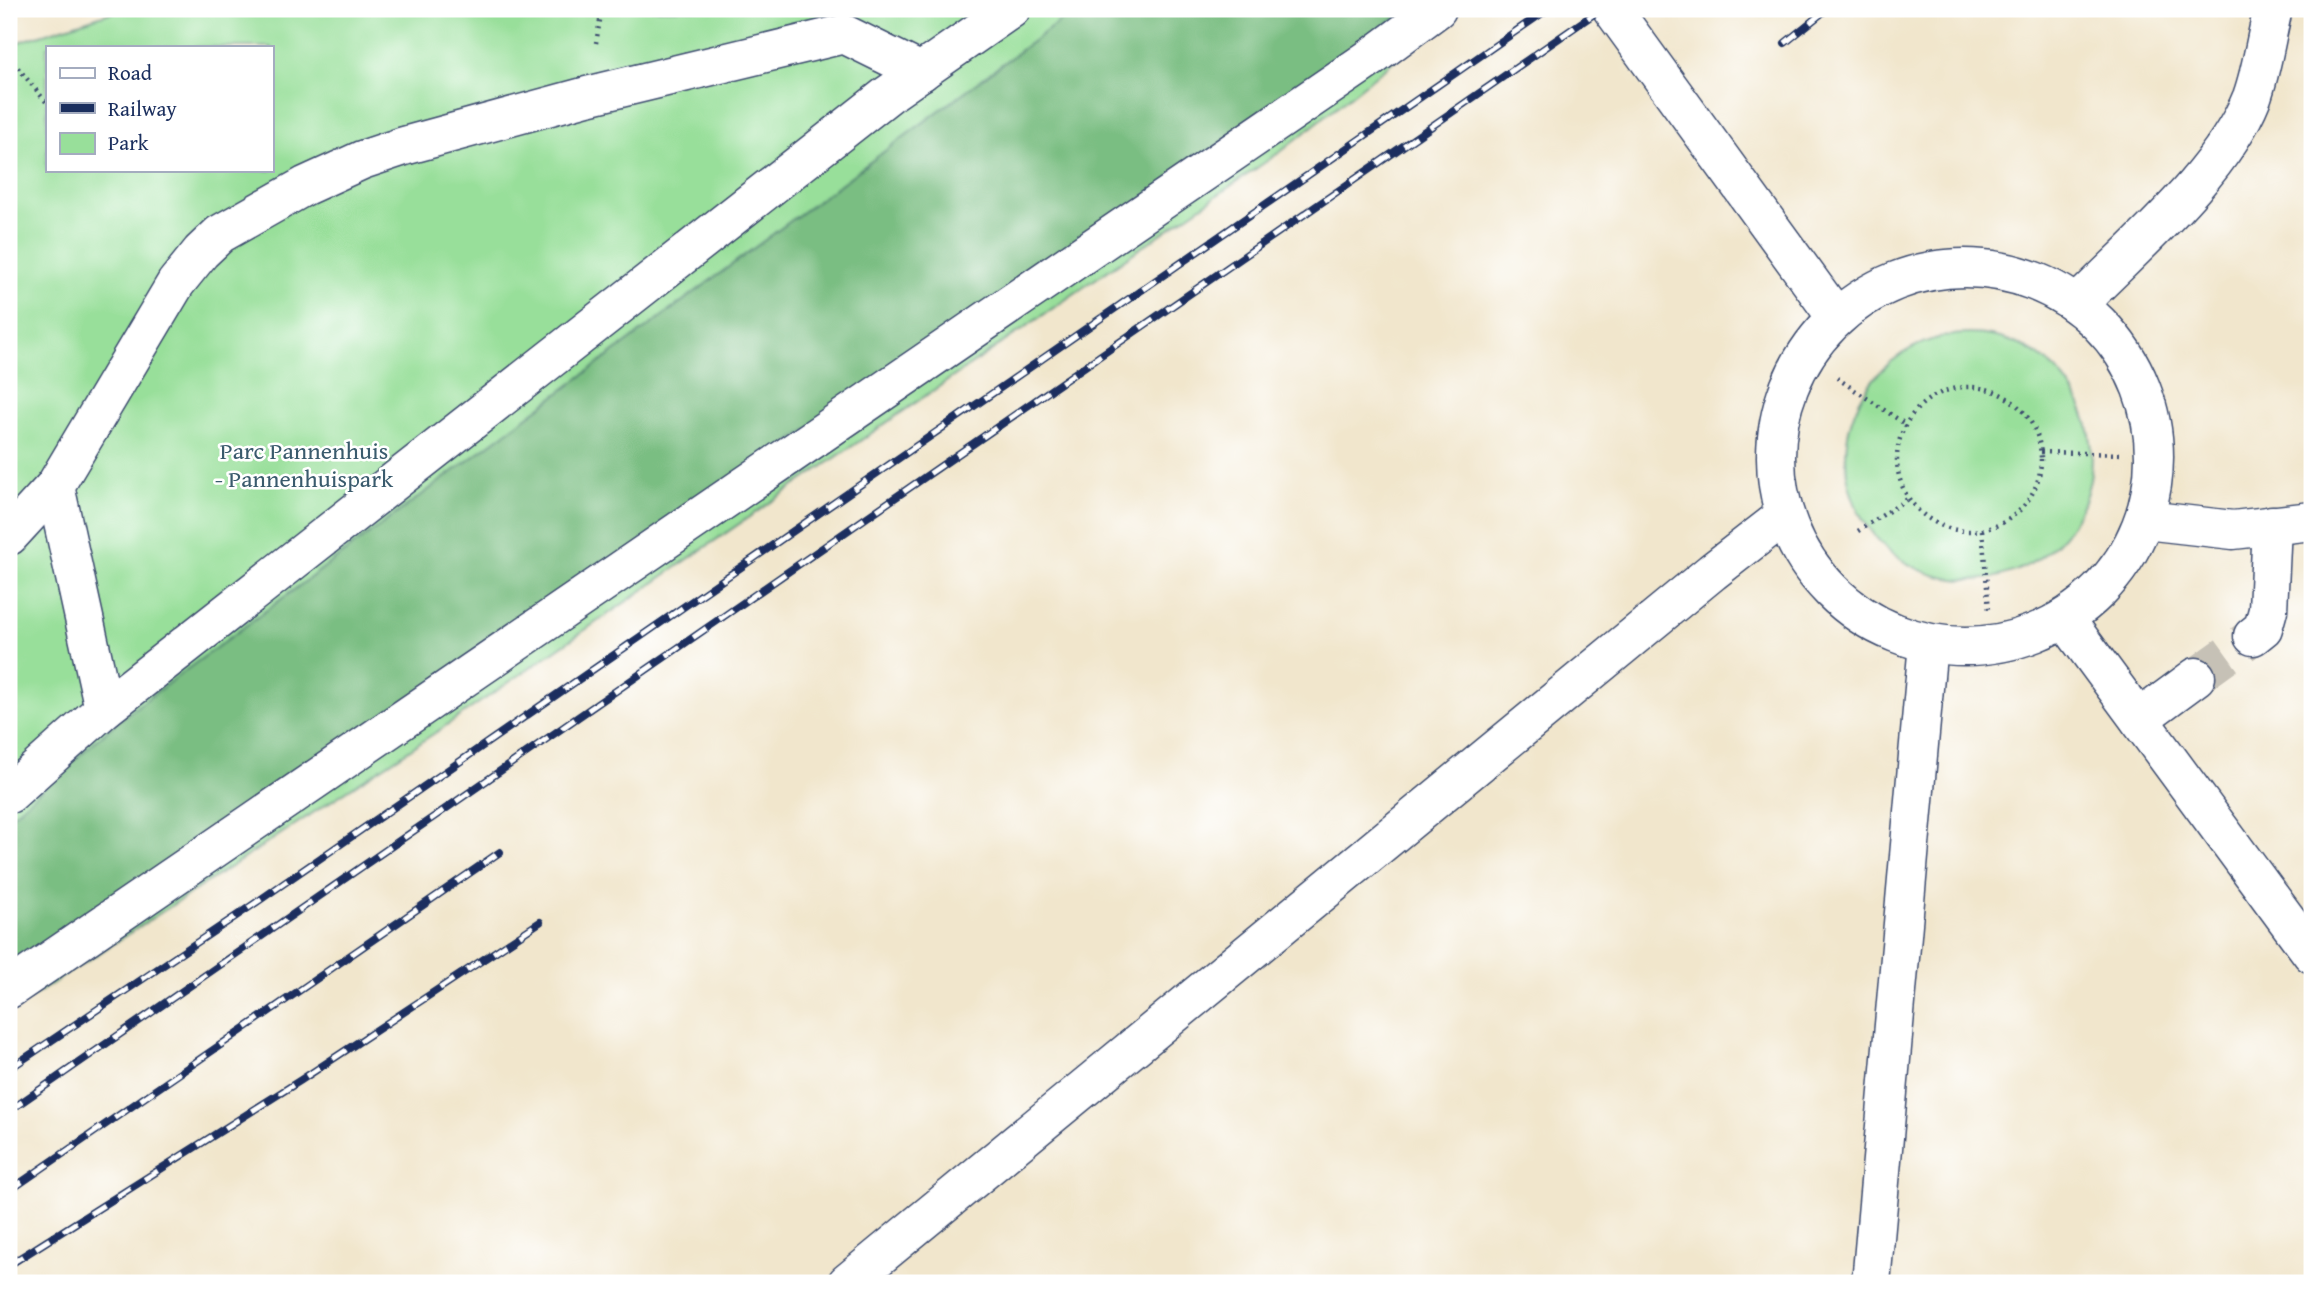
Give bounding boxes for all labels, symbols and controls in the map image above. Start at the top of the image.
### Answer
legend [46,46,273,172]
text: Road [108,57,153,88]
text: Railway [108,93,177,124]
text: Park [108,127,149,158]
park label: Parc Pannenhuis - Pannenhuispark [215,433,394,496]

